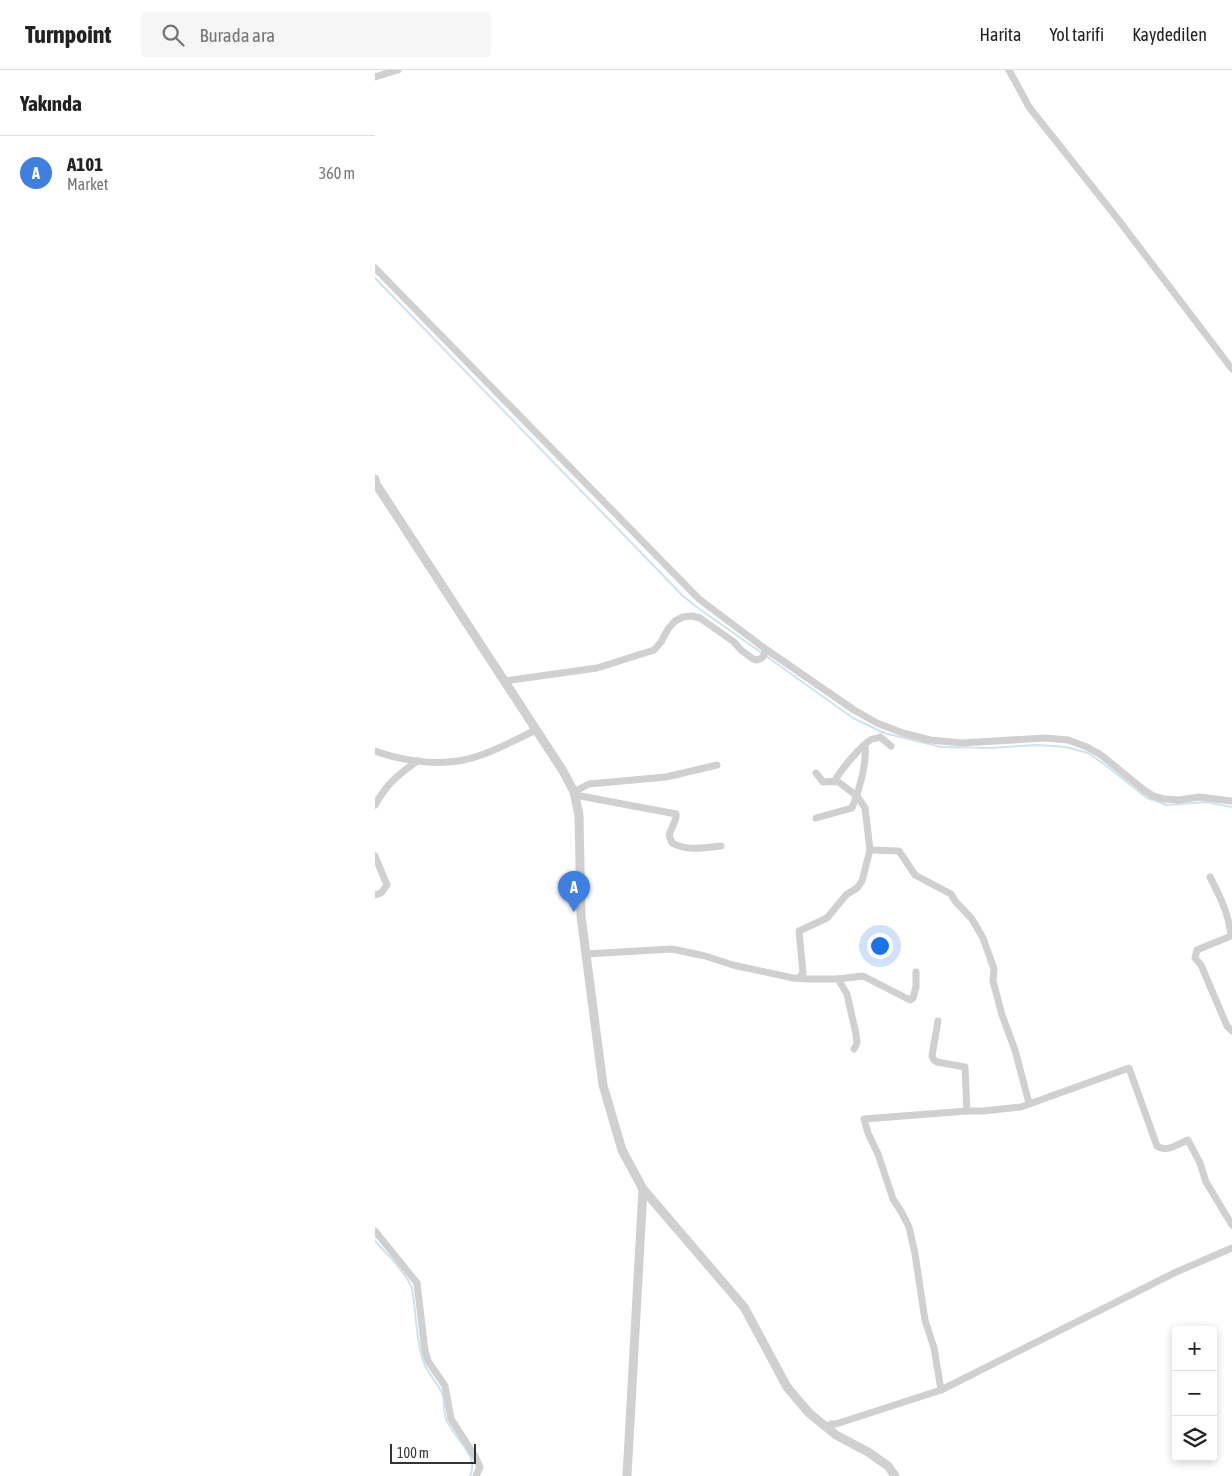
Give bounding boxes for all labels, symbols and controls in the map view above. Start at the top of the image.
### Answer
search box [141,12,491,57]
text: Turnpoint [25,21,111,48]
icon: search [159,21,187,49]
text: Burada ara [199,24,275,46]
text: Harita [980,24,1021,45]
text: Yol tarifi [1049,24,1104,45]
text: Kaydedilen [1132,24,1207,45]
text: Yakında [20,91,82,115]
text: A101 [67,153,103,175]
text: A [32,164,40,182]
text: 360 m [319,164,355,182]
text: Market [67,175,108,193]
pin: A [558,871,590,912]
your location [867,933,893,959]
map controls [1172,1326,1217,1461]
button: + [1172,1326,1217,1371]
button: − [1172,1371,1217,1416]
button: layers [1172,1416,1217,1461]
scale bar [390,1441,476,1464]
text: 100 m [397,1445,429,1461]

